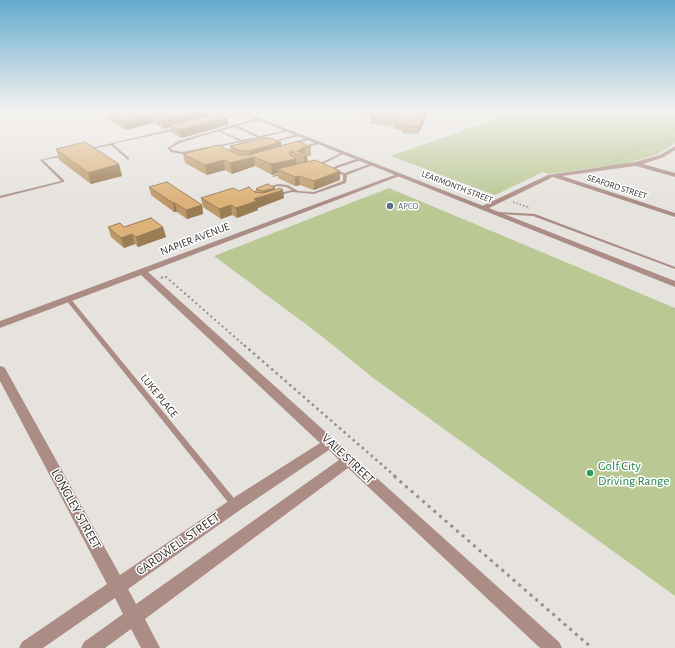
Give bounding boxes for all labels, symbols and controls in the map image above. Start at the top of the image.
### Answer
street label: LEARMONTH STREET [420,168,494,206]
street label: SEAFORD STREET [586,172,648,202]
marker: APCO [385,201,395,211]
place label: APCO [398,201,418,211]
street label: NAPIER AVENUE [159,220,231,258]
street label: LUKE PLACE [137,372,181,420]
street label: VALE STREET [318,431,378,487]
place label: Golf City Driving Range [598,458,669,489]
street label: LONGLEY STREET [48,466,104,552]
marker: Golf City Driving Range [585,468,595,478]
street label: CARDWELL STREET [133,509,223,579]

